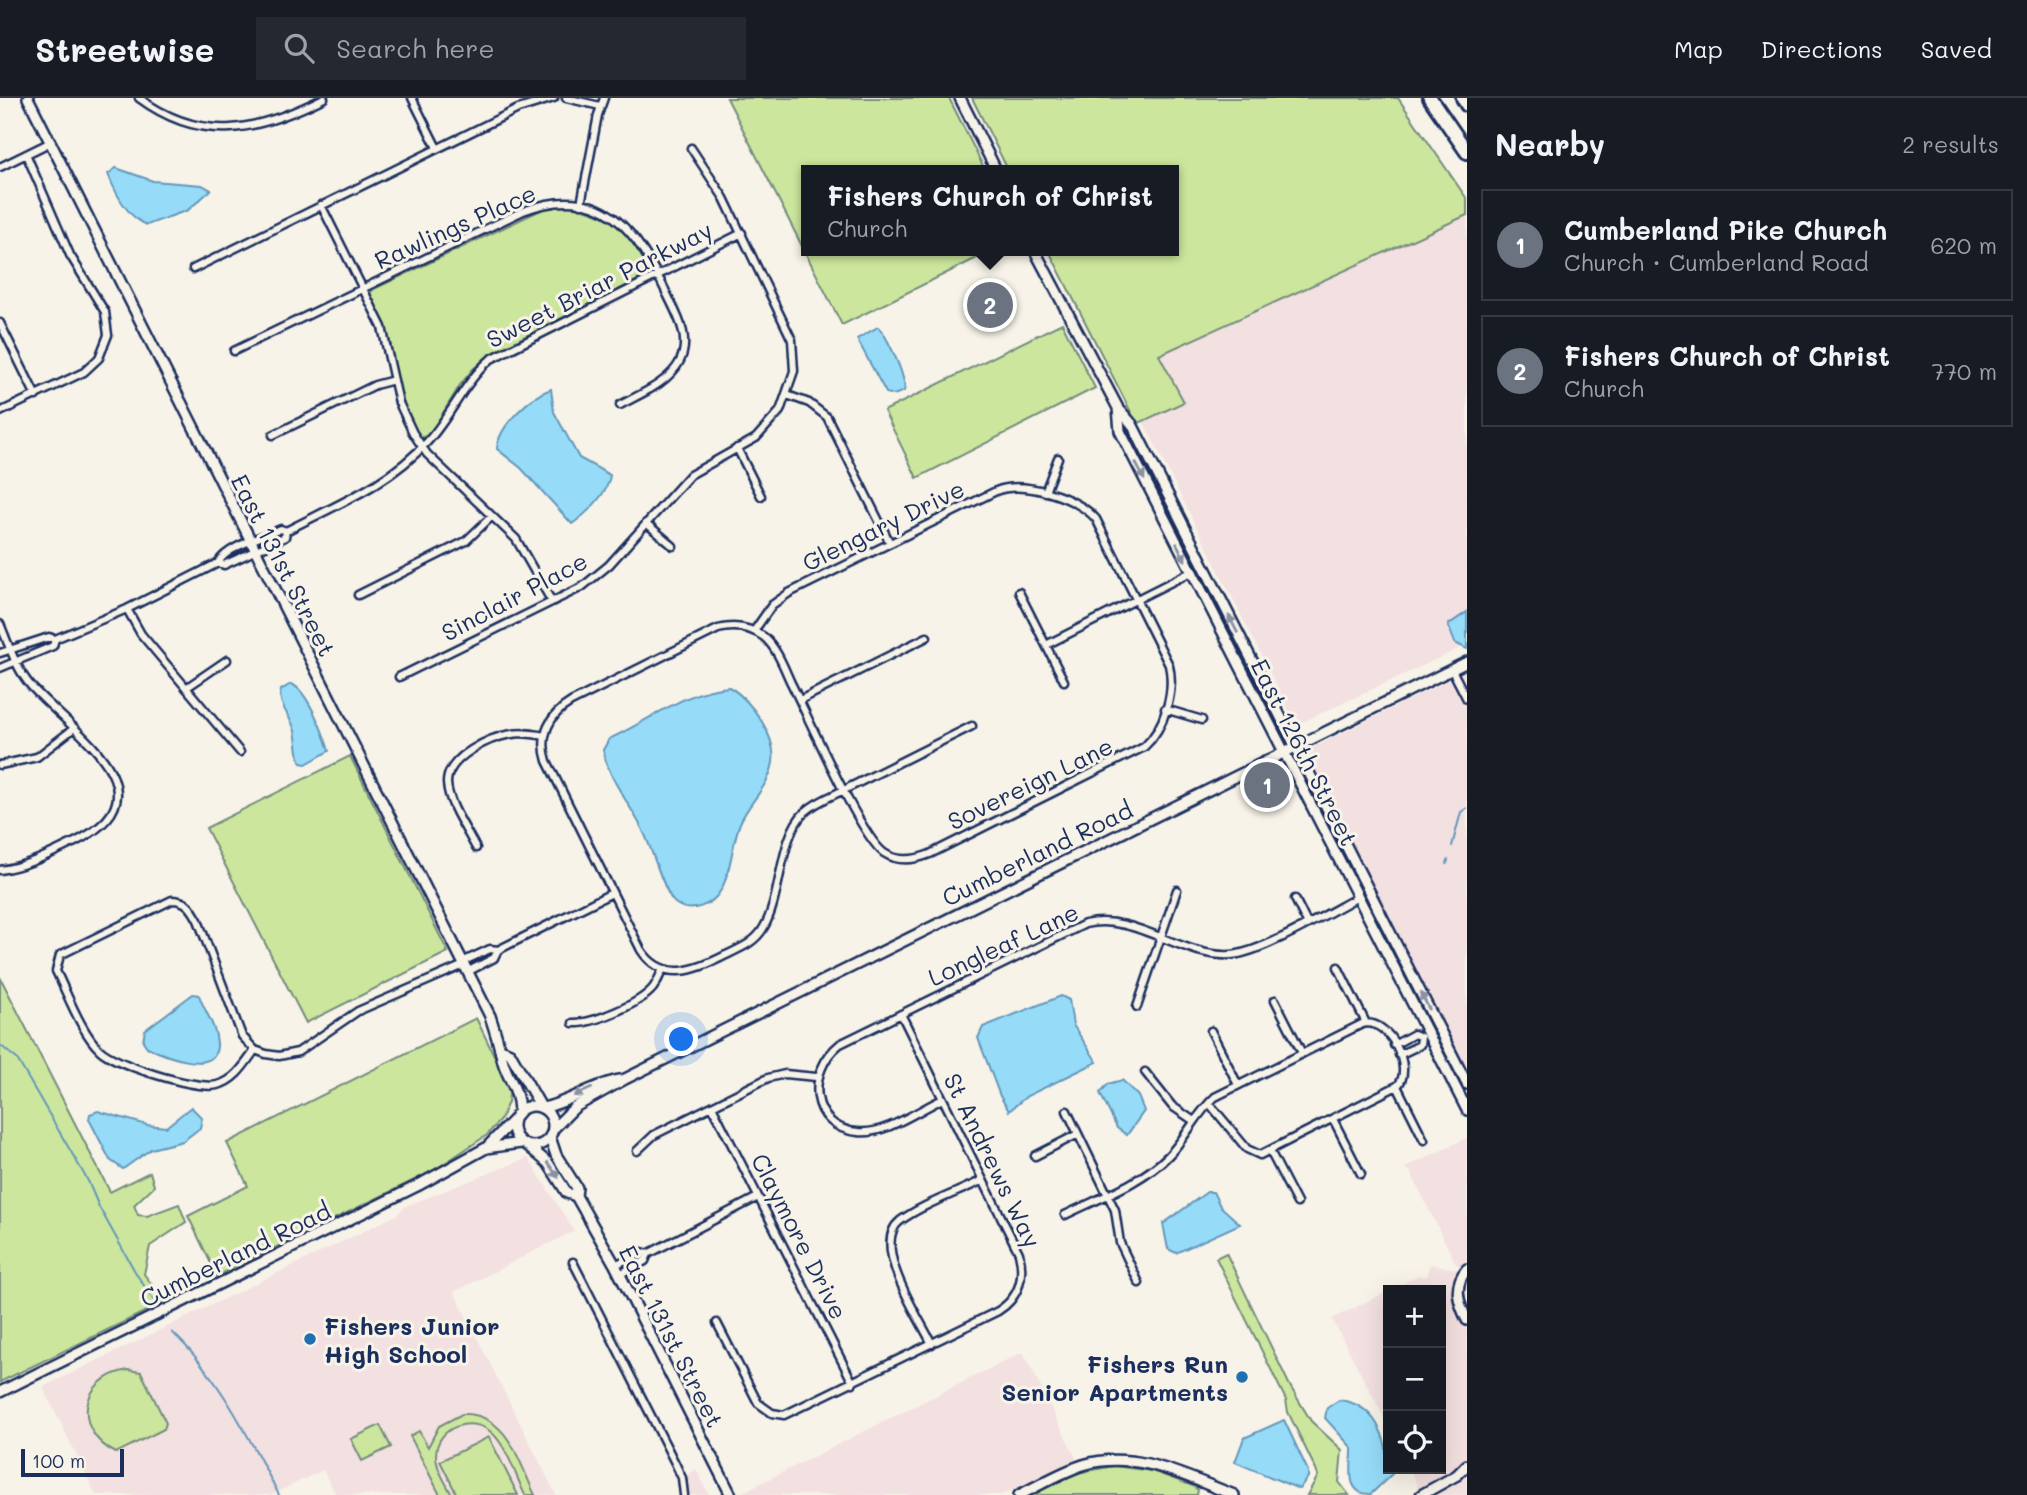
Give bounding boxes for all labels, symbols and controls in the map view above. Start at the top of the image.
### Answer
search box [256,17,746,80]
text: Streetwise [35,27,214,70]
icon: search [280,29,318,67]
text: Search here [336,31,495,65]
text: Map [1674,33,1723,64]
text: Directions [1761,33,1883,64]
text: Saved [1921,33,1992,64]
text: Nearby [1495,124,1605,164]
text: 2 results [1902,129,1999,159]
popup [801,165,1179,256]
street label: Rawlings Place [369,177,541,275]
text: Fishers Church of Christ [827,179,1153,213]
text: Church [827,213,907,243]
text: Cumberland Pike Church [1564,213,1887,247]
street label: Sweet Briar Parkway [481,214,717,354]
text: 1 [1515,230,1525,260]
text: 620 m [1930,230,1997,260]
text: Church · Cumberland Road [1564,247,1869,277]
pin: 2 [967,279,1013,331]
text: Fishers Church of Christ [1564,339,1890,373]
text: 2 [1514,356,1526,386]
text: 770 m [1932,356,1997,386]
text: Church [1564,373,1644,403]
one-way arrow [1135,461,1146,481]
street label: East 131st Street [225,469,343,661]
street label: Glengary Drive [797,472,969,578]
one-way arrow [1174,542,1186,562]
street label: Sinclair Place [436,545,592,647]
one-way arrow [1227,614,1238,634]
street label: East 126th Street [1246,654,1364,850]
street label: Sovereign Lane [942,730,1118,836]
pin: 1 [1244,759,1290,811]
street label: Cumberland Road [936,793,1138,913]
street label: Longleaf Lane [923,896,1083,992]
one-way arrow [1419,991,1430,1011]
your location [664,1022,698,1056]
street label: St Andrews Way [937,1068,1049,1252]
one-way arrow [573,1087,594,1098]
street label: Claymore Drive [745,1148,855,1324]
one-way arrow [546,1161,560,1179]
street label: Cumberland Road [134,1194,336,1314]
street label: East 131st Street [613,1240,731,1432]
map controls [1383,1285,1446,1474]
button: + [1383,1285,1446,1348]
place label: Fishers Junior High School [324,1310,500,1369]
marker: Fishers Junior High School [302,1331,318,1347]
place label: Fishers Run Senior Apartments [1001,1348,1228,1407]
button: − [1383,1348,1446,1411]
marker: Fishers Run Senior Apartments [1234,1369,1250,1385]
button: locate [1383,1411,1446,1474]
scale bar [21,1446,124,1478]
text: 100 m [32,1448,85,1473]

